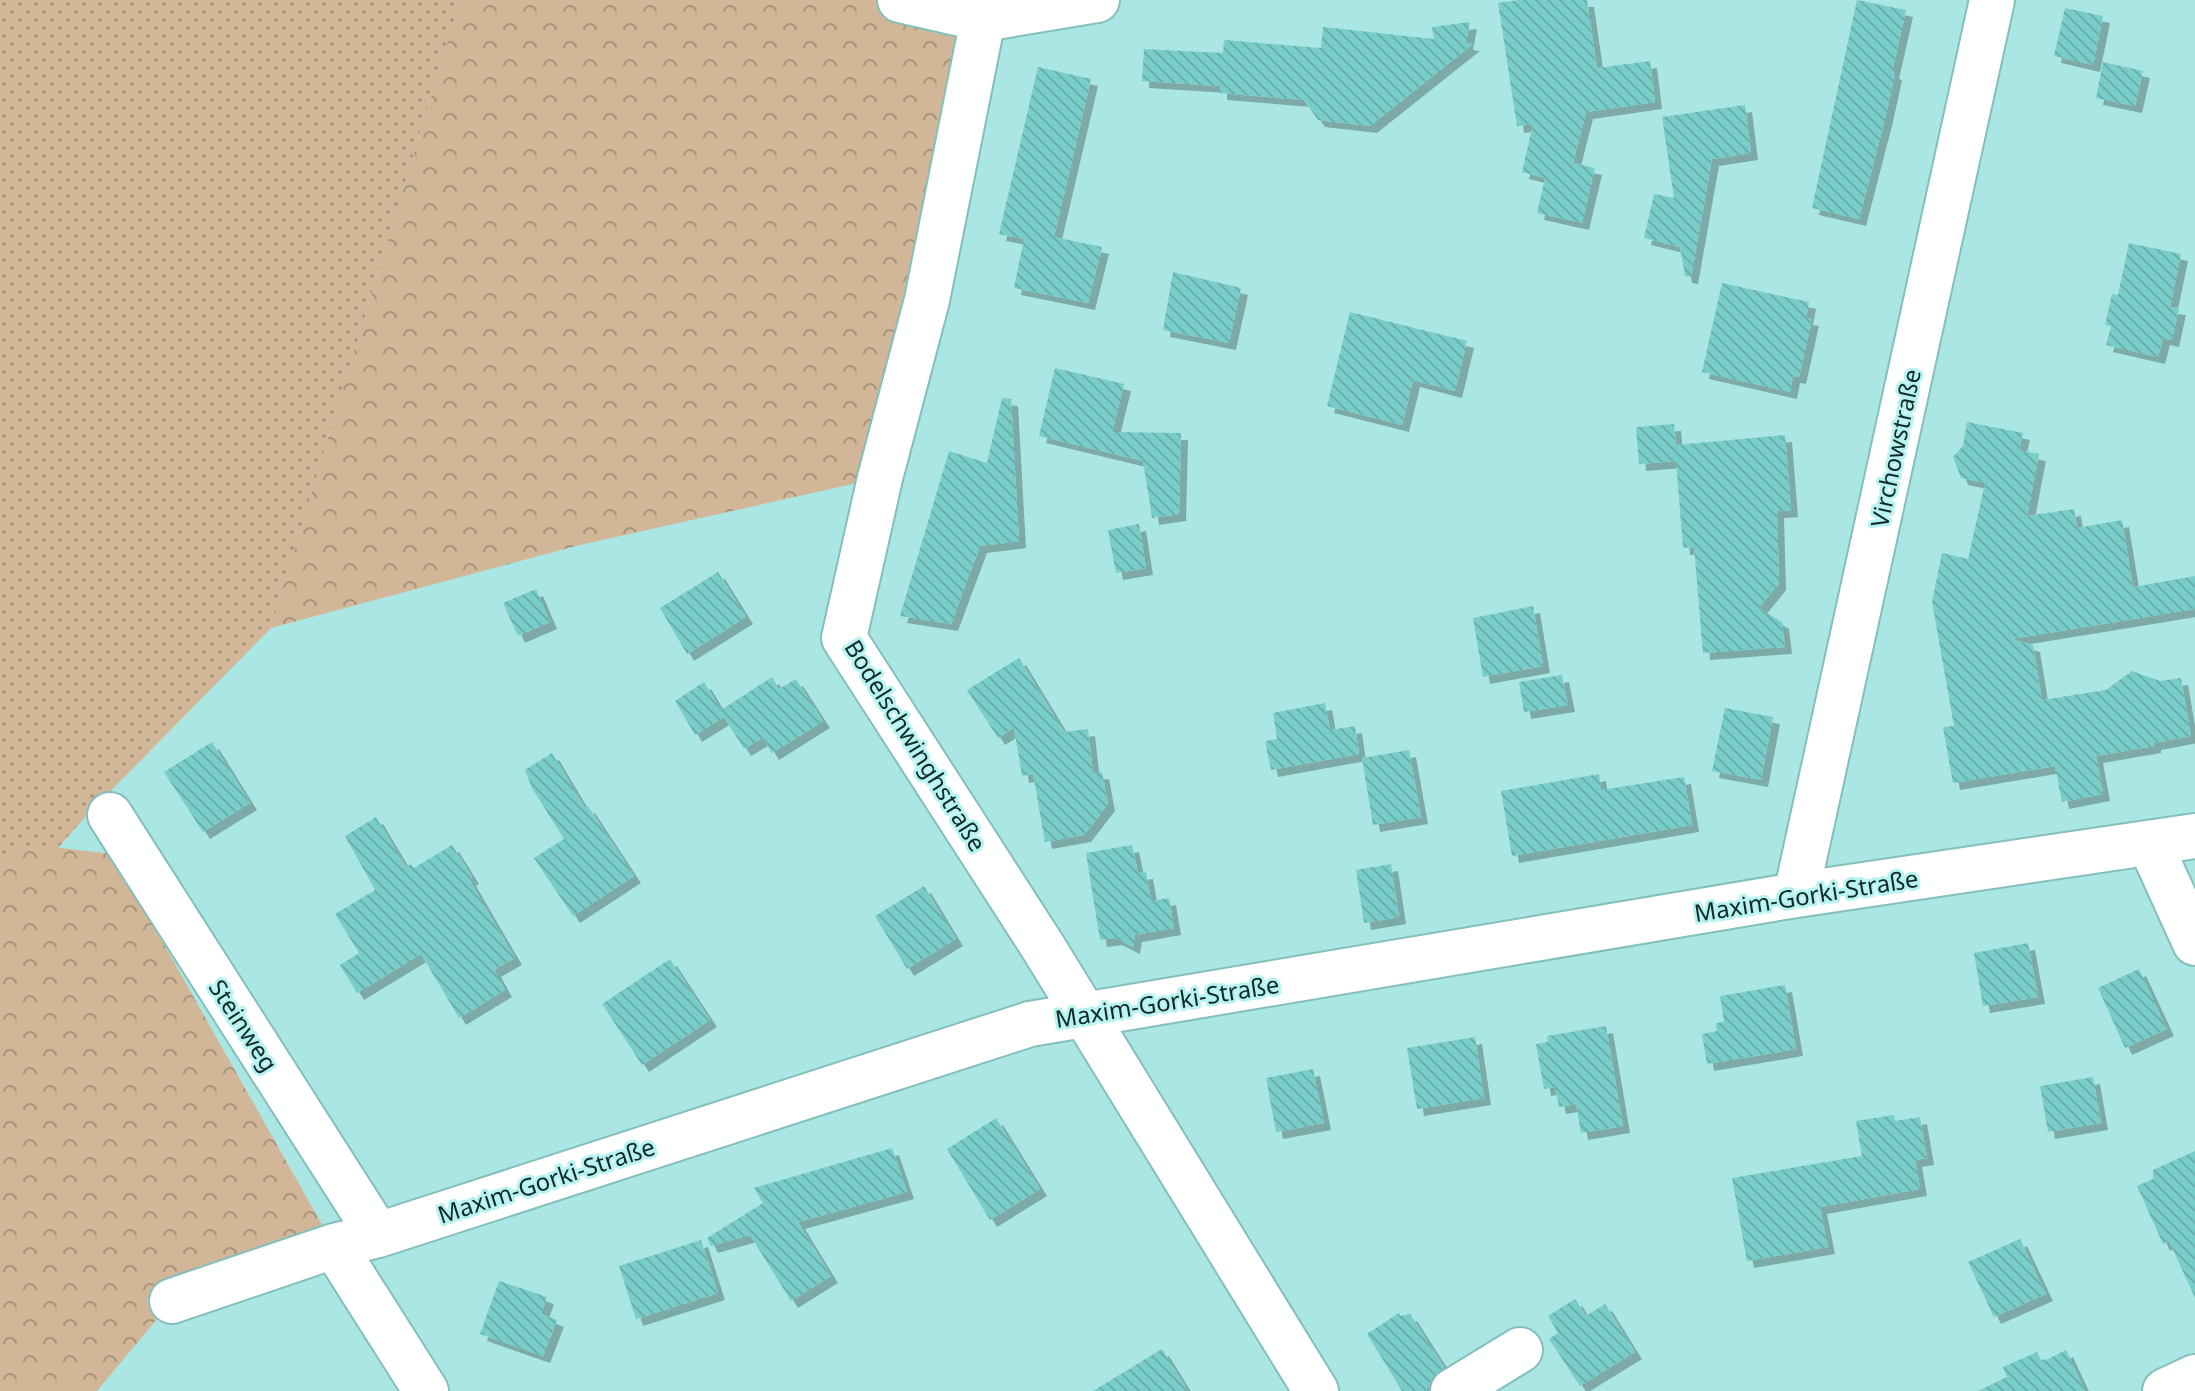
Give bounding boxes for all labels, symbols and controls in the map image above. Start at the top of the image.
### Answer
street label: Virchowstraße [1862,366,1928,530]
street label: Bodelschwinghstraße [837,633,995,857]
street label: Maxim-Gorki-Straße [1692,861,1920,929]
street label: Maxim-Gorki-Straße [1053,967,1281,1035]
street label: Steinweg [202,973,286,1077]
street label: Maxim-Gorki-Straße [433,1129,659,1231]

